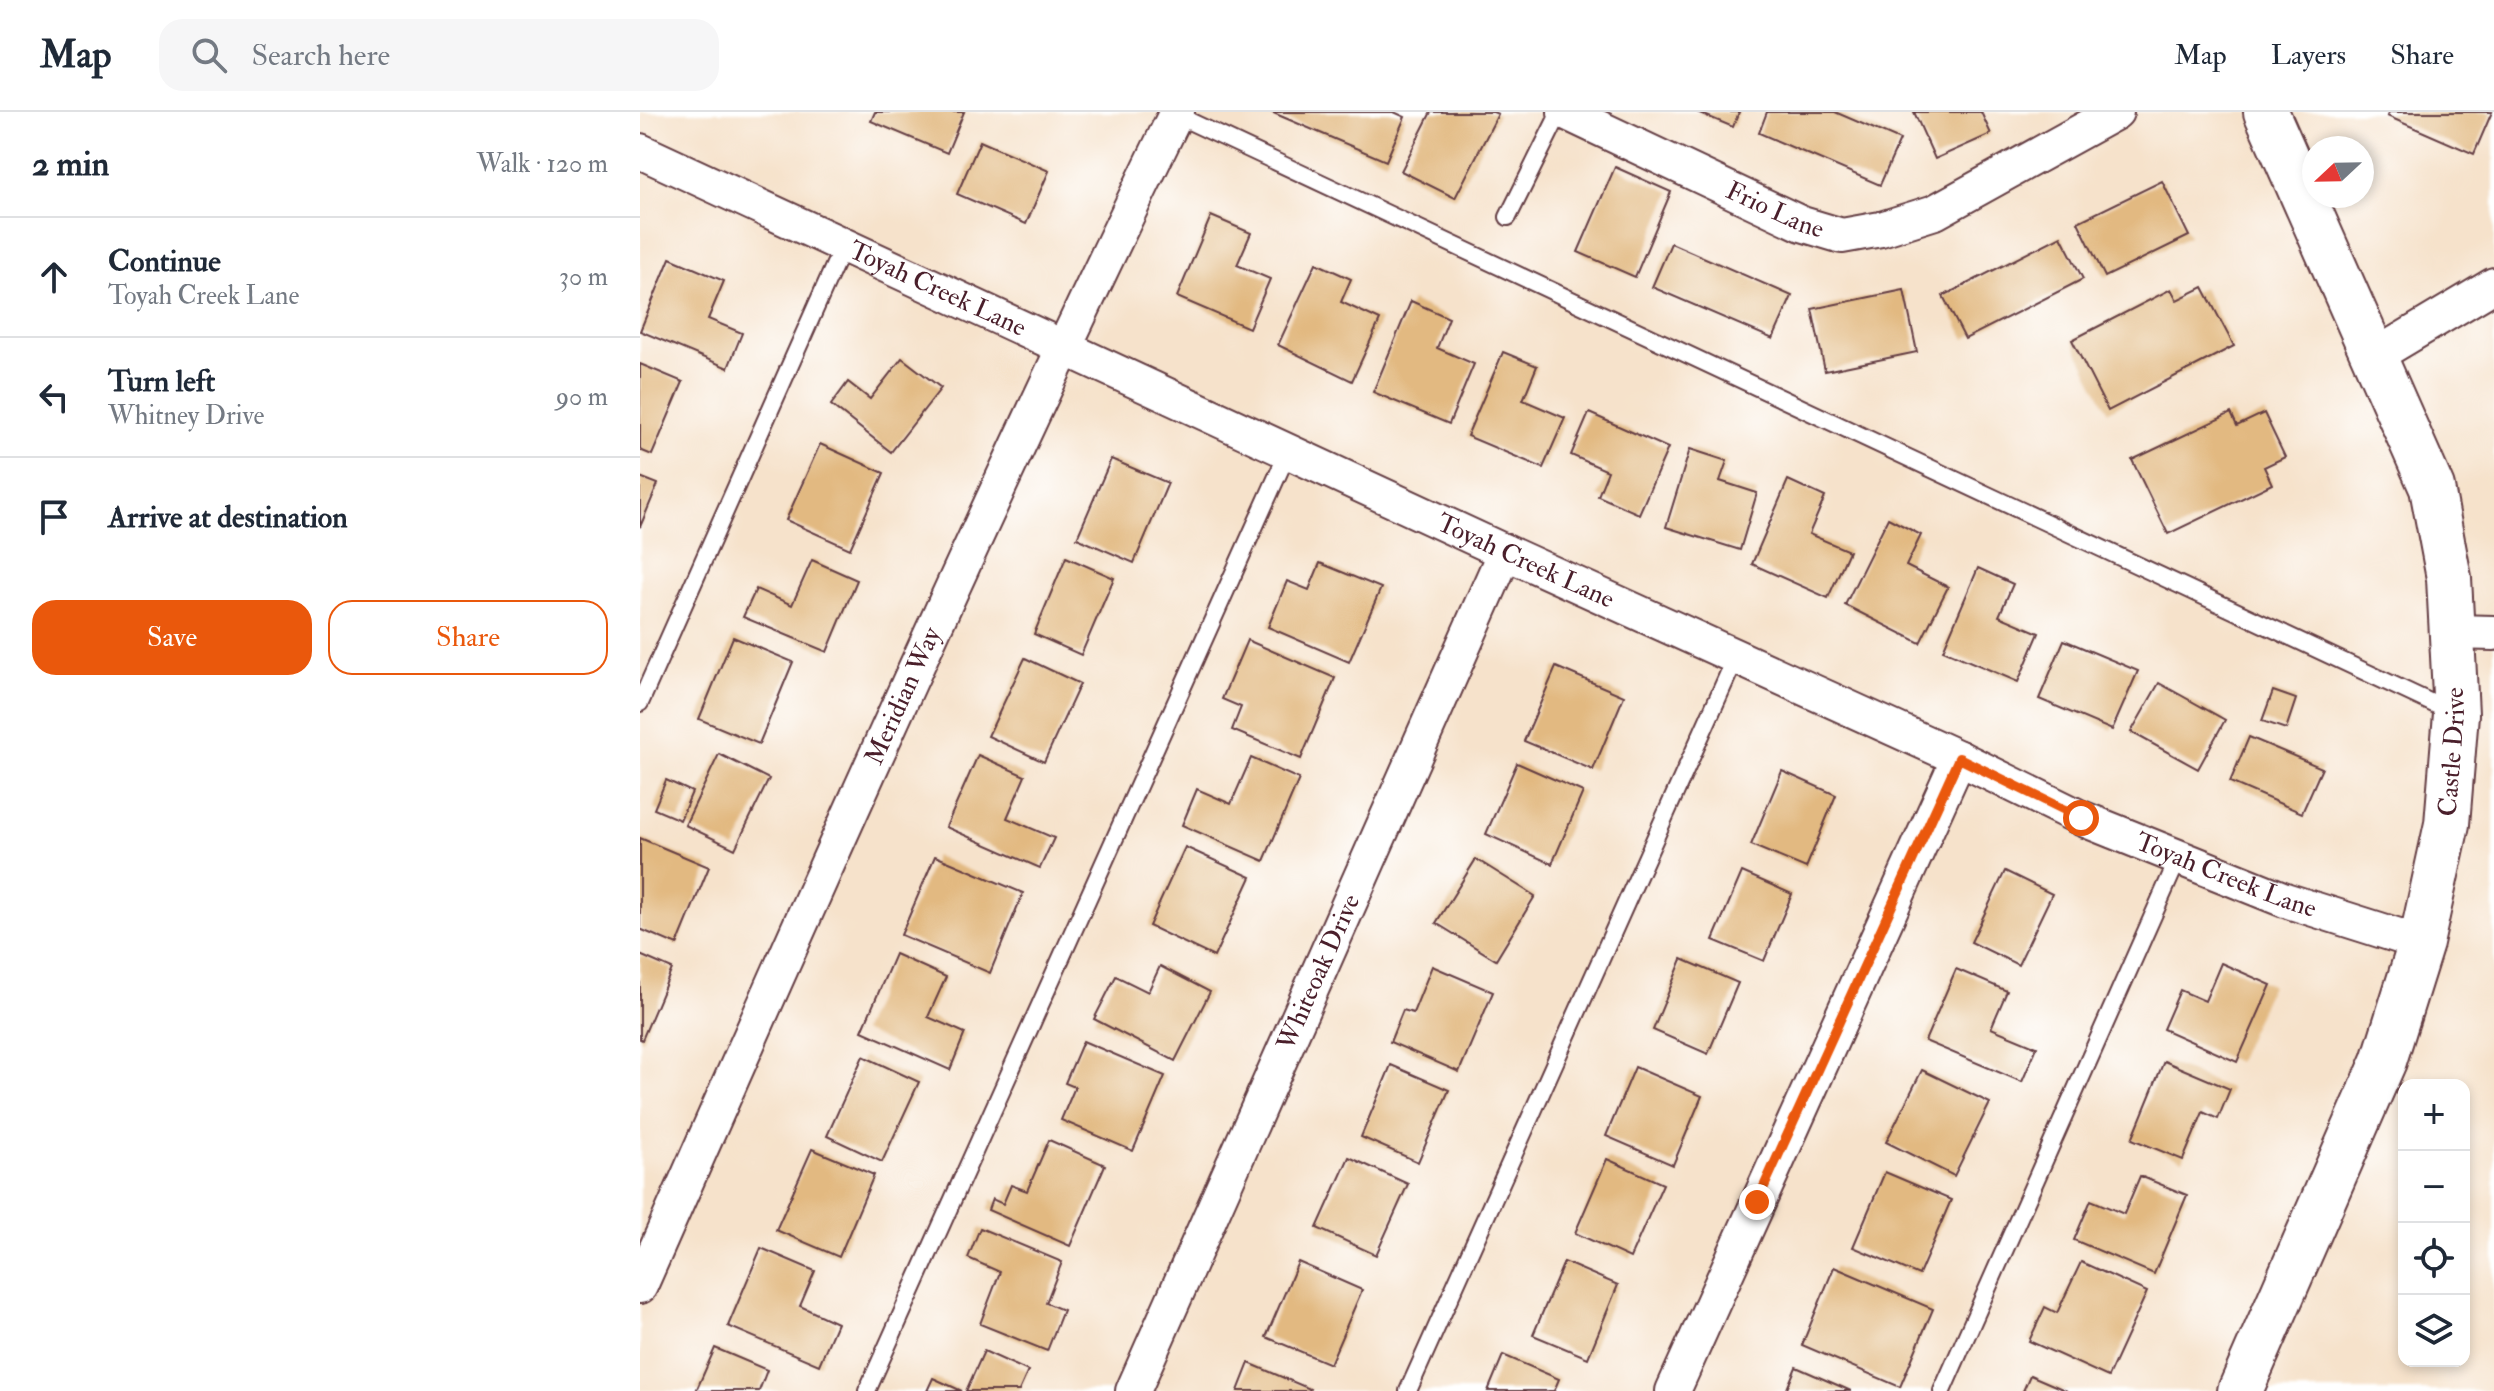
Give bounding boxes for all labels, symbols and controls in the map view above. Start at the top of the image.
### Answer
search box [159,19,719,91]
text: Map [40,31,111,79]
icon: search [187,33,231,77]
text: Search here [251,37,390,74]
text: Map [2174,38,2227,73]
text: Layers [2271,38,2346,73]
text: Share [2390,38,2454,73]
north arrow [2302,136,2374,208]
text: 2 min [32,143,109,186]
text: Walk · 120 m [477,148,608,180]
street label: Frio Lane [1721,174,1828,246]
street label: Toyah Creek Lane [844,234,1031,344]
text: Continue [108,243,221,280]
icon: ahead [32,255,76,299]
text: 30 m [559,261,608,293]
text: Toyah Creek Lane [108,280,299,312]
text: Turn left [108,363,215,400]
icon: left [32,375,76,419]
text: 90 m [556,381,608,413]
text: Whitney Drive [108,400,264,432]
icon: arrive [32,495,76,539]
text: Arrive at destination [108,499,348,536]
street label: Toyah Creek Lane [1432,507,1619,616]
button: Save [32,600,312,675]
button: Share [328,600,608,675]
street label: Meridian Way [858,622,948,770]
street label: Castle Drive [2432,686,2472,818]
route start [2063,800,2099,836]
street label: Toyah Creek Lane [2131,826,2320,925]
street label: Whiteoak Drive [1270,889,1367,1056]
map controls [2398,1079,2470,1367]
button: + [2398,1079,2470,1151]
button: − [2398,1151,2470,1223]
route end [1739,1184,1775,1220]
button: locate [2398,1223,2470,1295]
button: layers [2398,1295,2470,1367]

